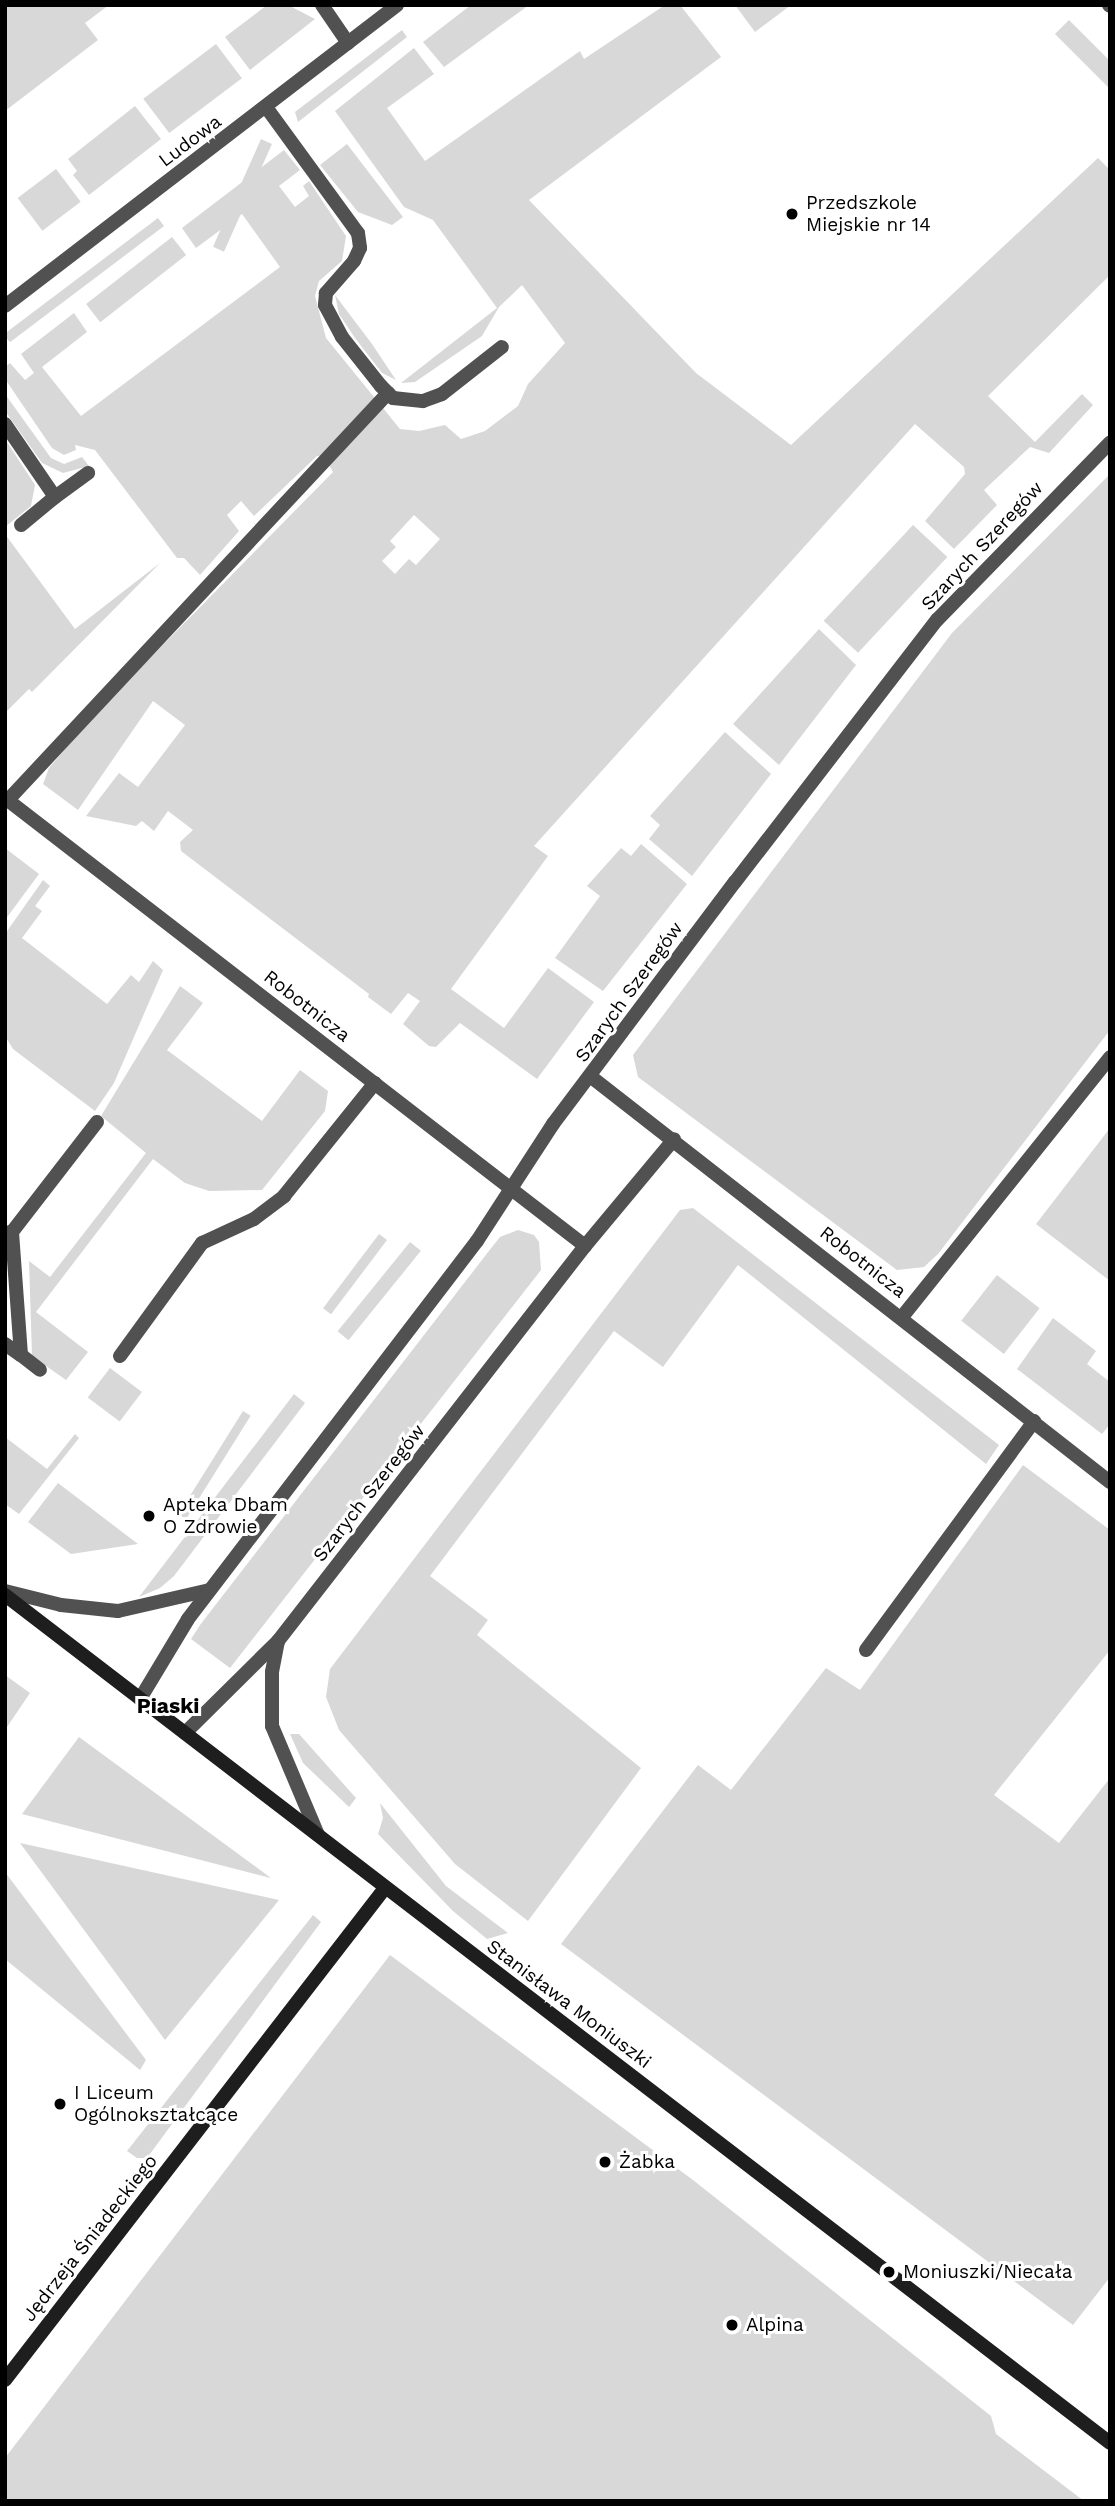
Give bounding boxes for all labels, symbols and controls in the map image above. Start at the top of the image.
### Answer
street label: Ludowa [154,110,226,172]
place label: Przedszkole Miejskie nr 14 [806,192,932,236]
marker: Przedszkole Miejskie nr 14 [784,206,800,222]
street label: Szarych Szeregów [916,477,1048,615]
street label: Szarych Szeregów [570,917,688,1067]
street label: Robotnicza [259,965,355,1047]
street label: Robotnicza [815,1221,911,1303]
street label: Szarych Szeregów [308,1420,430,1566]
place label: Apteka Dbam O Zdrowie [163,1494,288,1538]
marker: Apteka Dbam O Zdrowie [141,1508,157,1524]
district label: Piaski [137,1693,199,1719]
street label: Stanisława Moniuszki [482,1935,656,2073]
place label: I Liceum Ogólnokształcące [74,2082,238,2126]
marker: I Liceum Ogólnokształcące [52,2096,68,2112]
street label: Jędrzeja Śniadeckiego [18,2150,162,2326]
place label: Żabka [619,2151,675,2173]
marker: Żabka [597,2154,613,2170]
place label: Moniuszki/Niecała [903,2261,1072,2283]
marker: Moniuszki/Niecała [881,2264,897,2280]
place label: Alpina [746,2314,804,2336]
marker: Alpina [724,2317,740,2333]

